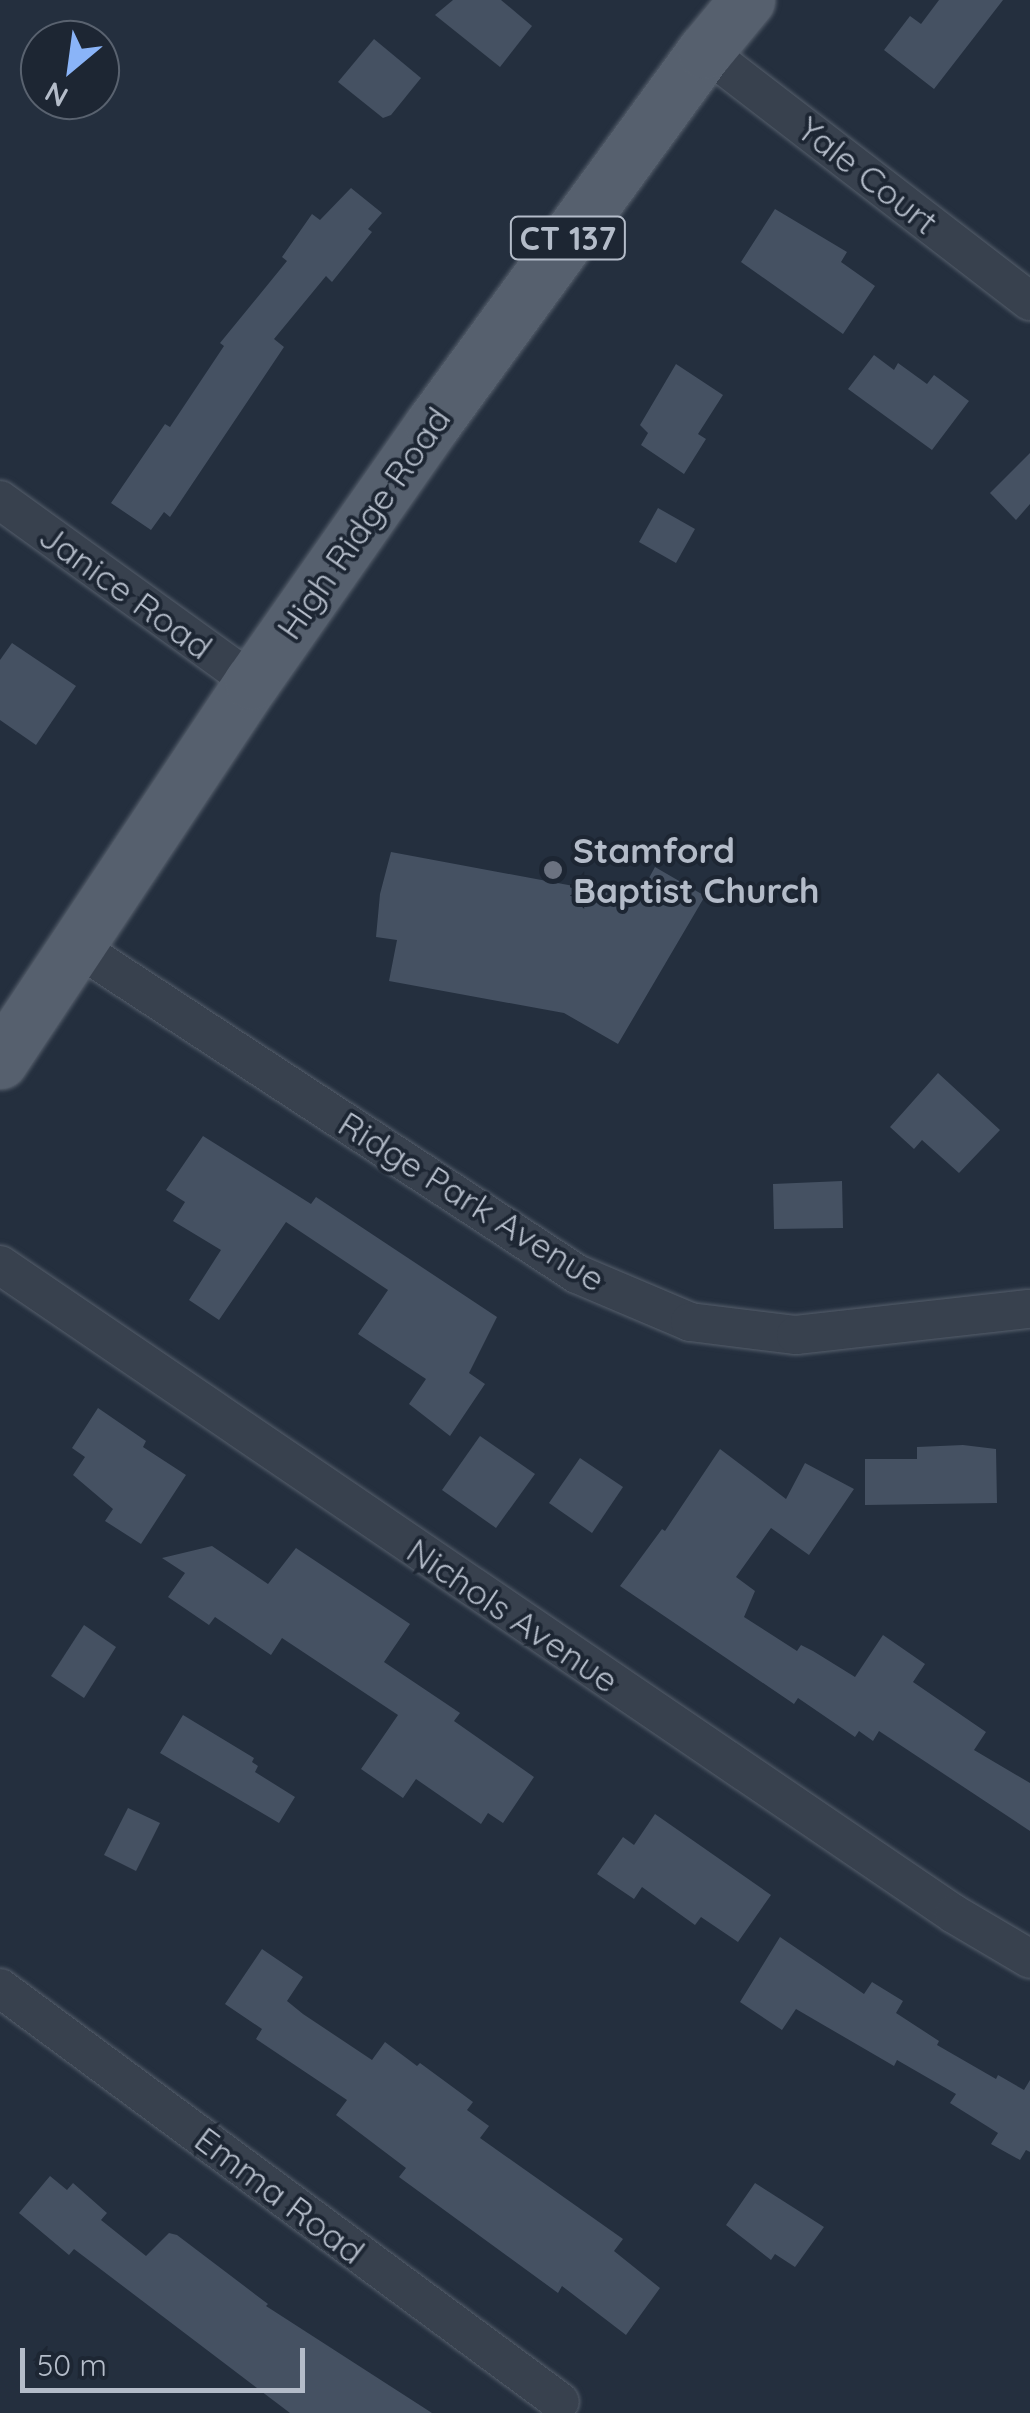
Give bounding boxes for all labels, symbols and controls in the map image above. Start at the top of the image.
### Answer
north arrow [20,20,120,120]
text: N [39,75,74,115]
street label: Yale Court [790,107,946,243]
road number: CT 137 [508,211,628,265]
street label: High Ridge Road [267,399,459,647]
street label: Janice Road [31,514,221,668]
place label: Stamford Baptist Church [573,829,820,911]
marker: Stamford Baptist Church [542,859,564,881]
street label: Ridge Park Avenue [331,1102,613,1300]
street label: Nichols Avenue [399,1529,627,1701]
street label: Emma Road [187,2118,373,2272]
scale bar [25,2328,310,2390]
text: 50 m [37,2346,107,2384]

